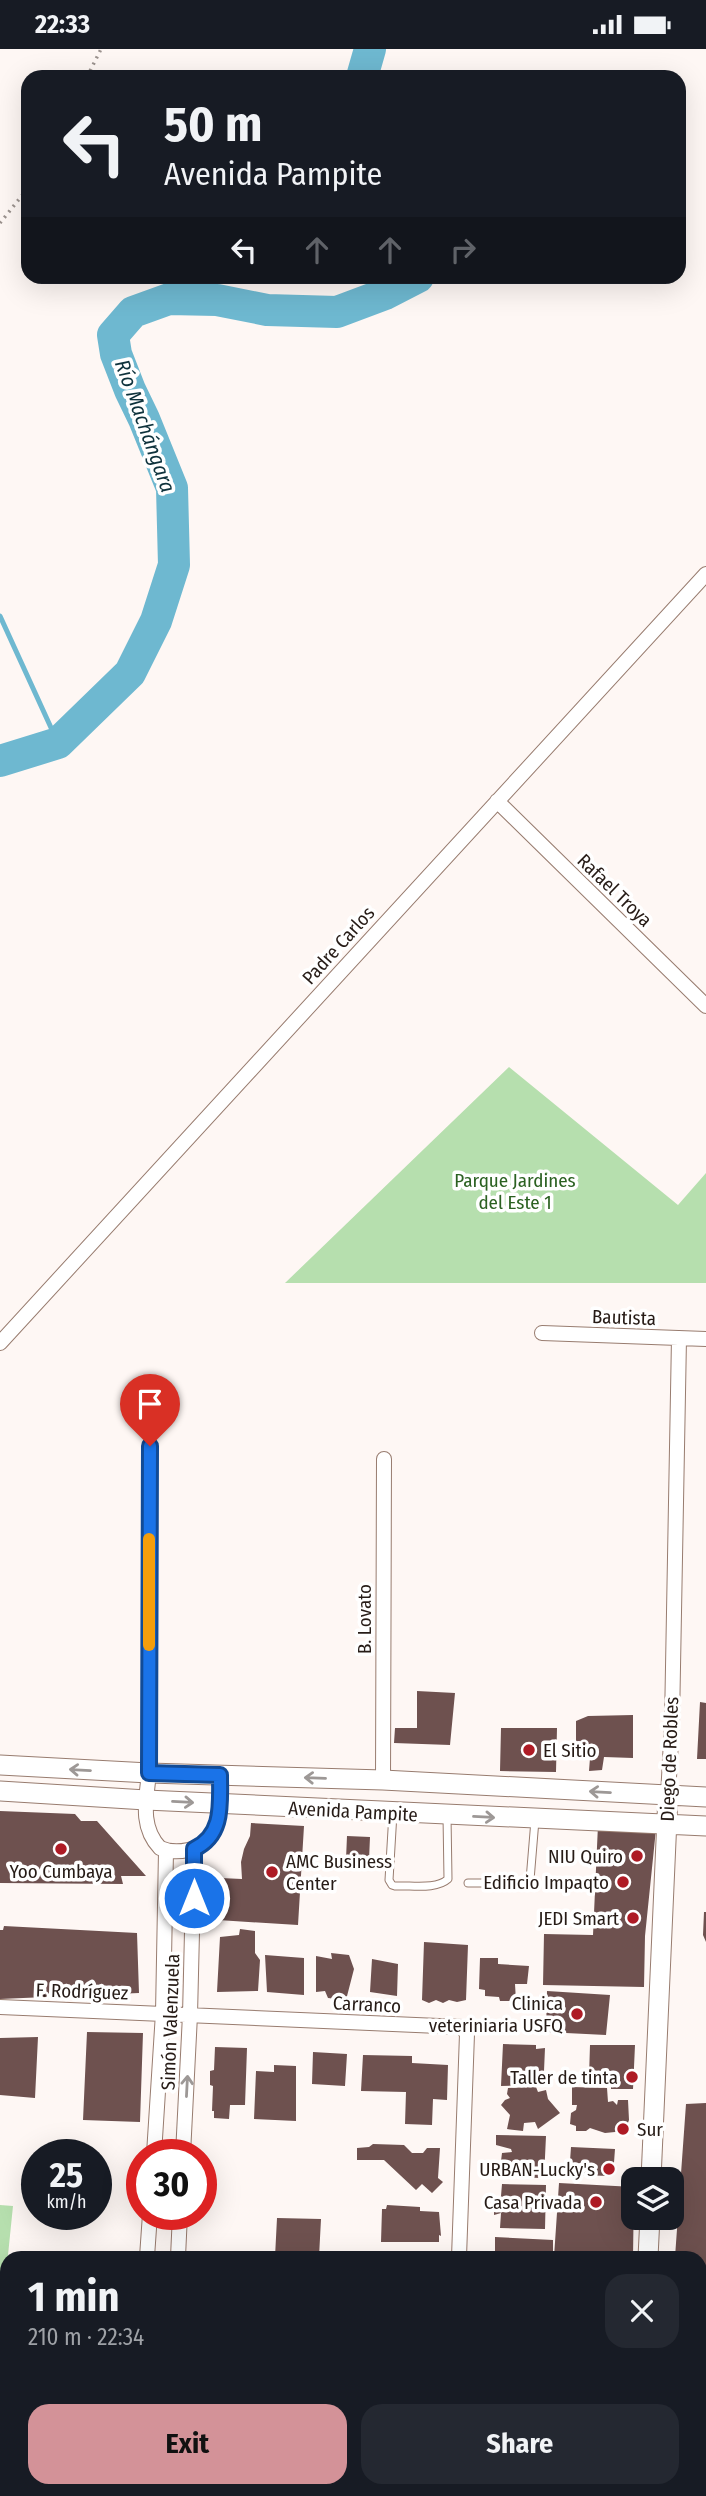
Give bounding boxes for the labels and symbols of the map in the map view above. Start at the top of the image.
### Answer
water label: Río Machángara [109,356,181,496]
street label: Rafael Troya [573,849,657,932]
street label: Padre Carlos [297,902,379,989]
park label: Parque Jardines del Este 1 [454,1169,576,1214]
street label: Bautista [592,1305,656,1330]
pin [120,1374,180,1446]
street label: B. Lovato [353,1584,376,1654]
street label: Diego de Robles [656,1696,683,1822]
place label: El Sitio [543,1739,596,1762]
marker: El Sitio [521,1742,537,1758]
one-way arrow [69,1763,92,1776]
one-way arrow [304,1771,327,1784]
one-way arrow [589,1785,612,1798]
one-way arrow [171,1796,194,1809]
street label: Avenida Pampite [288,1797,418,1826]
one-way arrow [472,1810,495,1823]
marker: Yoo Cumbaya [53,1841,69,1857]
place label: NIU Quiro [548,1845,623,1868]
marker: NIU Quiro [629,1848,645,1864]
place label: AMC Business Center [286,1850,392,1895]
place label: Yoo Cumbaya [9,1860,113,1883]
position arrow [157,1861,231,1935]
marker: AMC Business Center [264,1864,280,1880]
place label: Edificio Impaqto [483,1871,609,1894]
marker: Edificio Impaqto [615,1874,631,1890]
place label: JEDI Smart [538,1907,620,1930]
marker: JEDI Smart [625,1910,641,1926]
street label: Simón Valenzuela [157,1953,184,2091]
street label: F. Rodríguez [35,1978,129,2005]
street label: Carranco [332,1991,402,2018]
place label: Clinica veteriniaria USFQ [429,1992,563,2037]
marker: Clinica veteriniaria USFQ [569,2006,585,2022]
place label: Taller de tinta [510,2066,618,2089]
marker: Taller de tinta [624,2069,640,2085]
one-way arrow [180,2075,193,2098]
place label: Sur [637,2118,663,2141]
marker: Sur [615,2121,631,2137]
speed limit sign: 30 [126,2139,217,2230]
place label: URBAN-Lucky's [479,2158,595,2181]
marker: URBAN-Lucky's [601,2161,617,2177]
place label: Casa Privada [484,2191,582,2214]
marker: Casa Privada [588,2194,604,2210]

